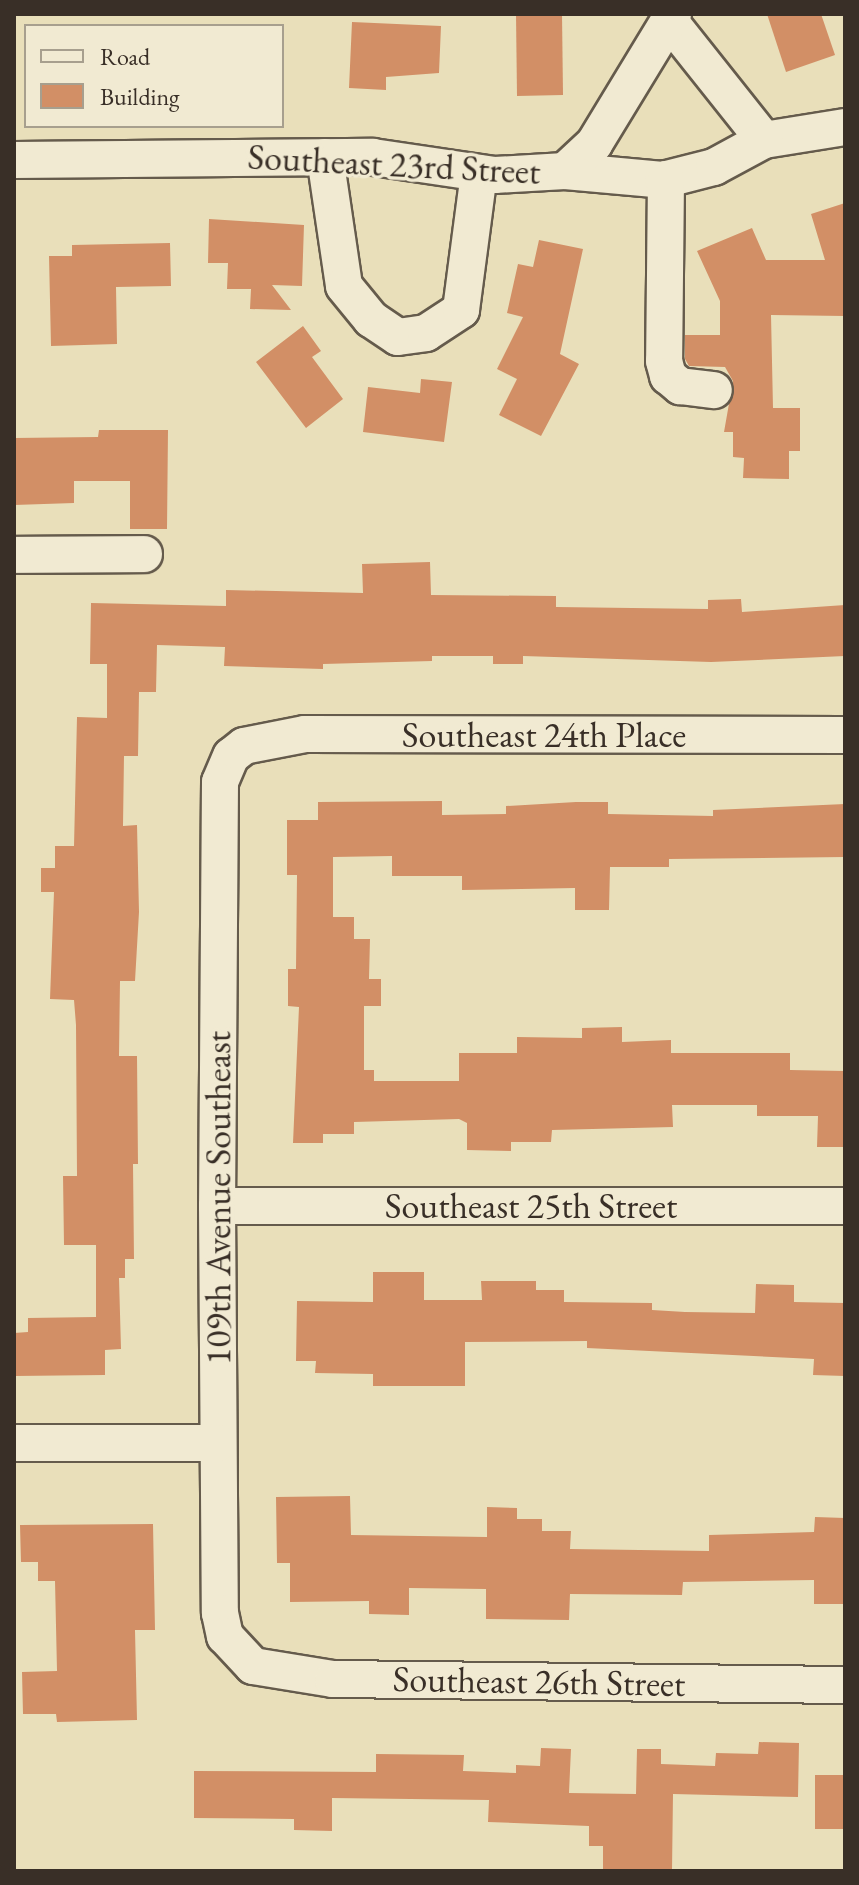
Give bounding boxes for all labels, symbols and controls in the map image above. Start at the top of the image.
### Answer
legend [24,24,284,128]
text: Road [100,41,150,72]
text: Building [100,81,180,112]
street label: Southeast 23rd Street [247,135,541,193]
street label: Southeast 24th Place [402,713,686,757]
street label: 109th Avenue Southeast [196,1031,240,1365]
street label: Southeast 25th Street [385,1184,677,1228]
street label: Southeast 26th Street [392,1657,686,1705]

